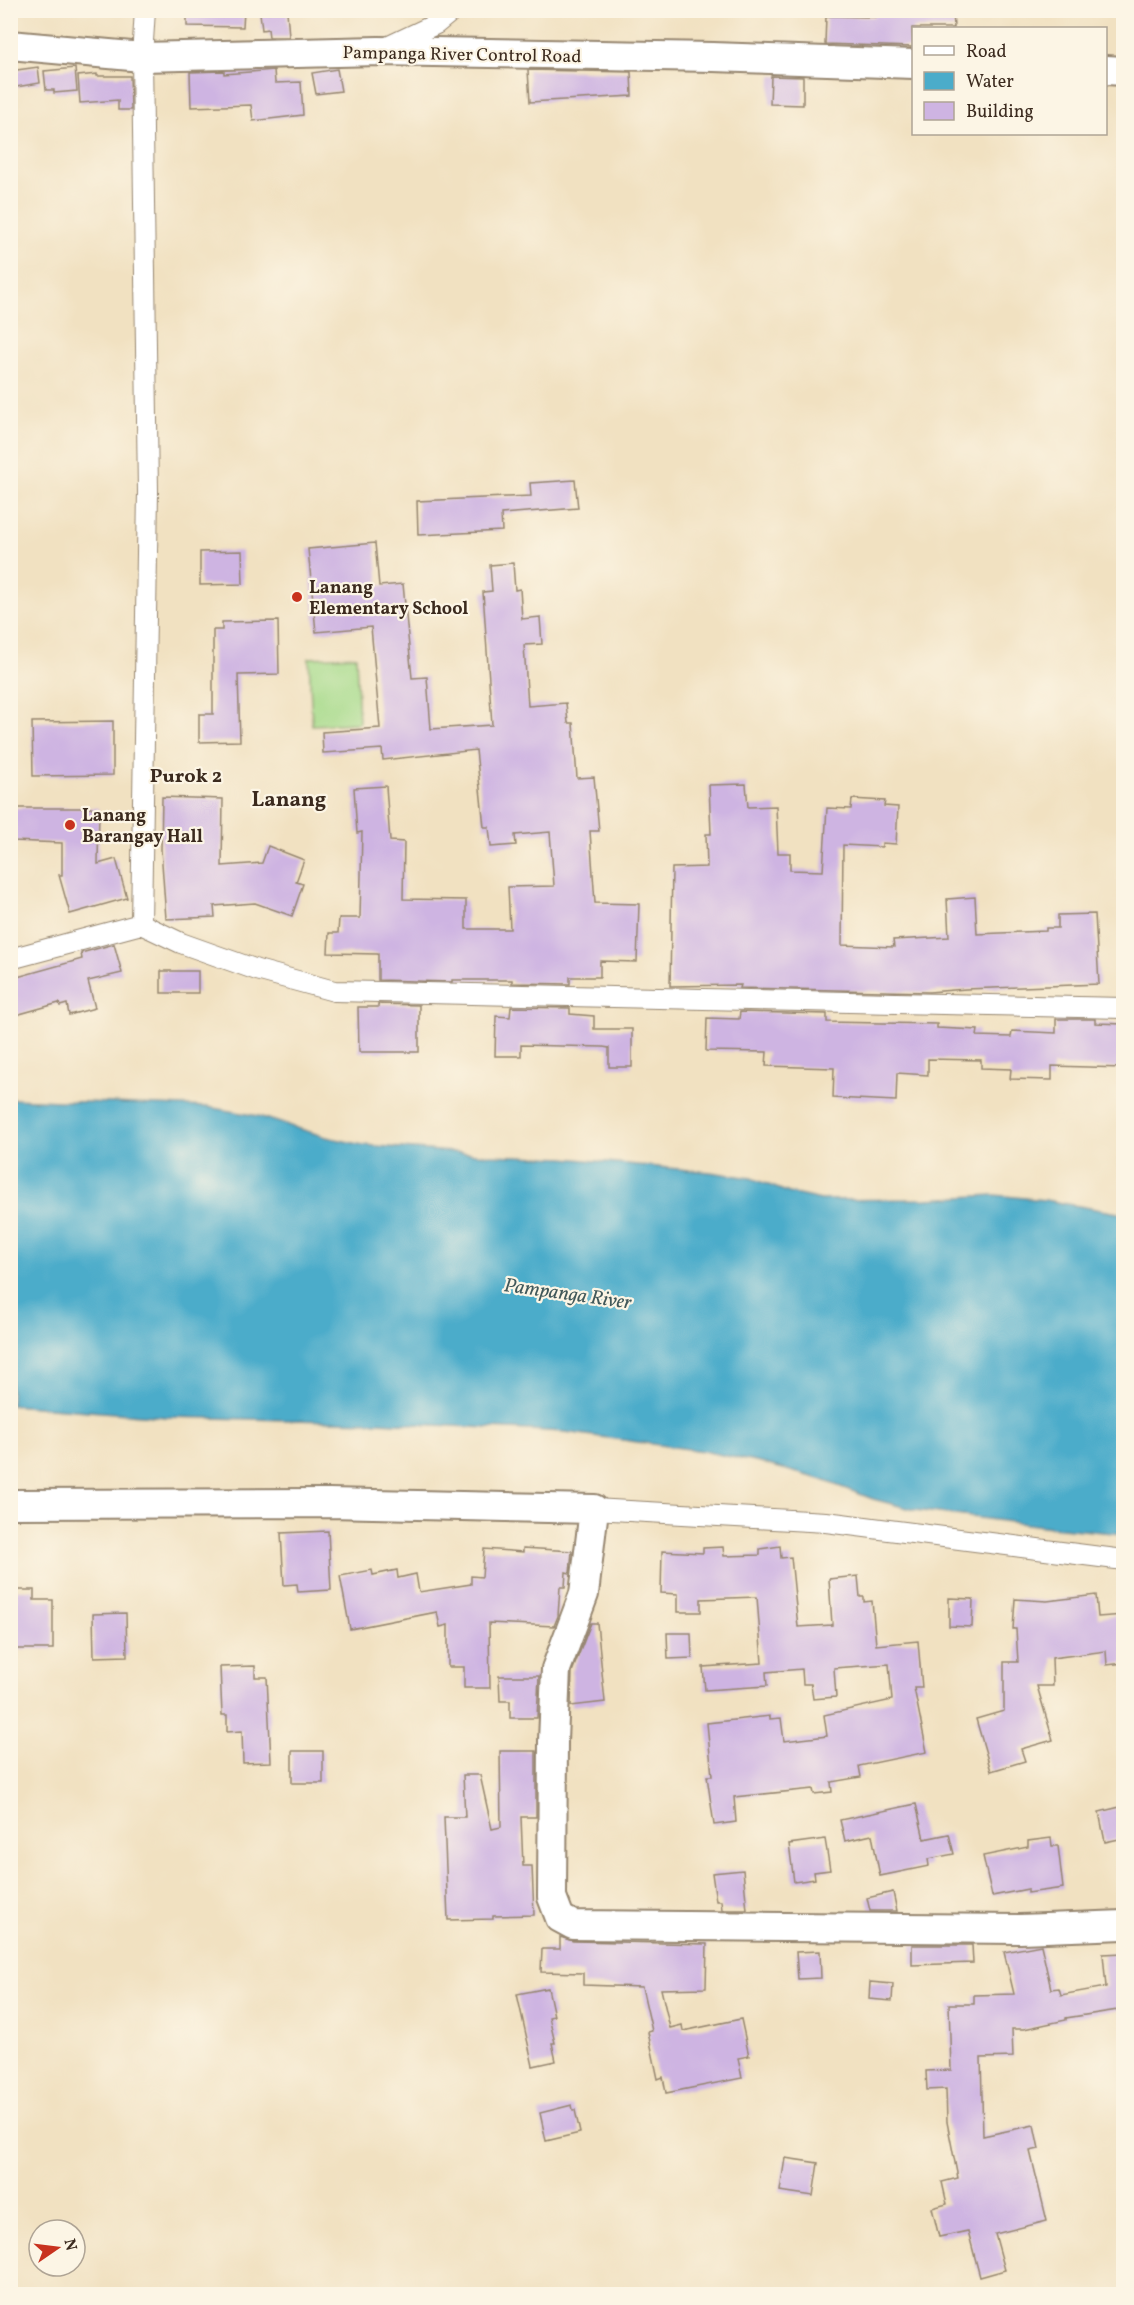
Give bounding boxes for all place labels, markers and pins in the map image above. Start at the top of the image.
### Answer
place label: Lanang Elementary School [309,576,469,622]
marker: Lanang Elementary School [290,590,304,604]
place label: Lanang Barangay Hall [82,804,203,850]
marker: Lanang Barangay Hall [63,818,77,832]

